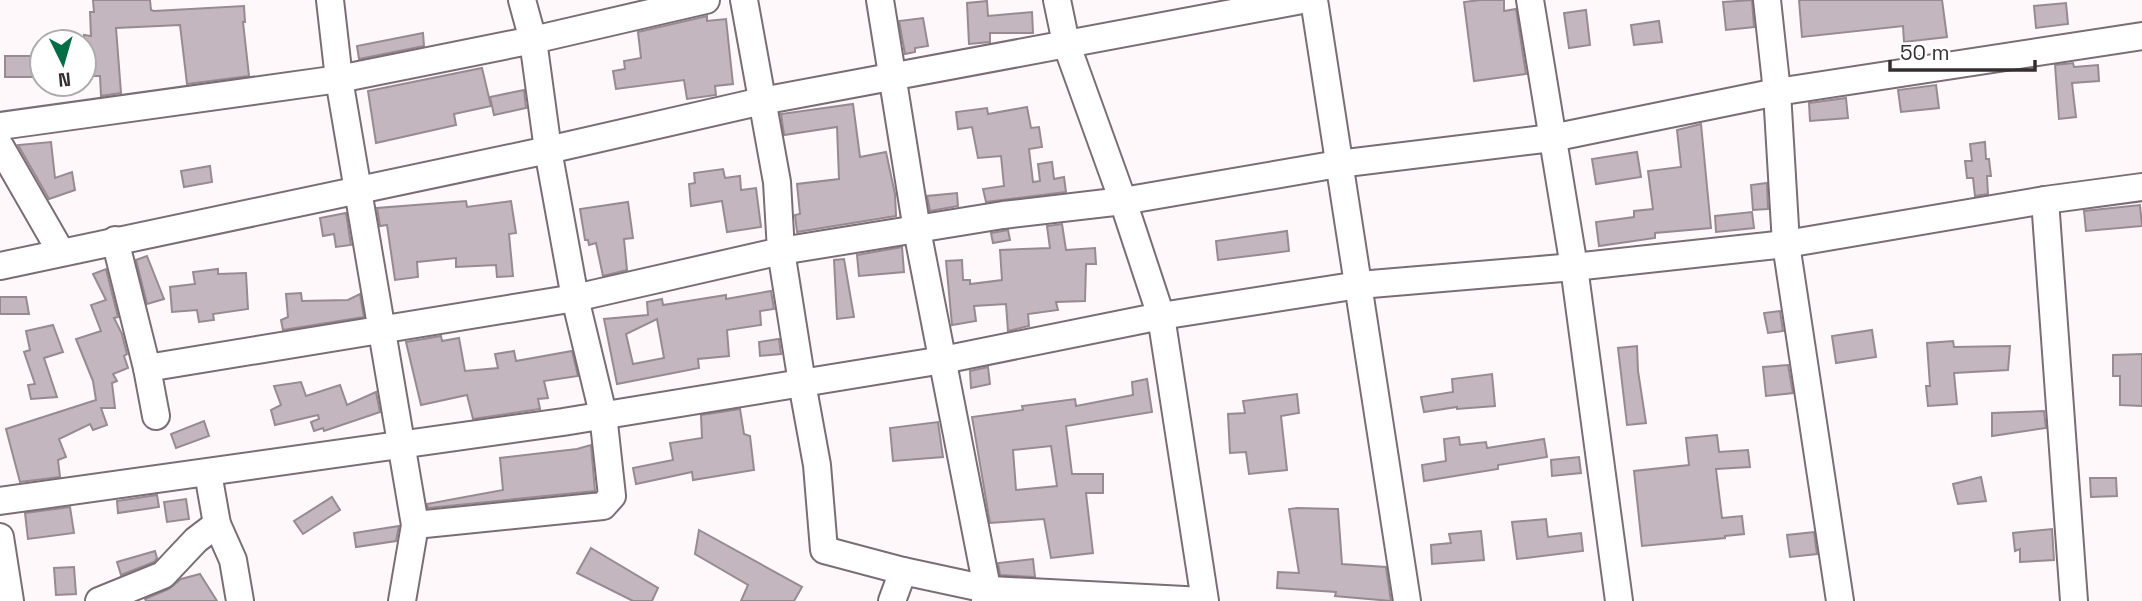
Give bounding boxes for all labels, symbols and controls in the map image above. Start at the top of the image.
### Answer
north arrow [28,28,98,98]
scale bar [1890,28,2035,72]
text: 50 m [1900,39,1950,66]
text: N [57,66,72,92]

